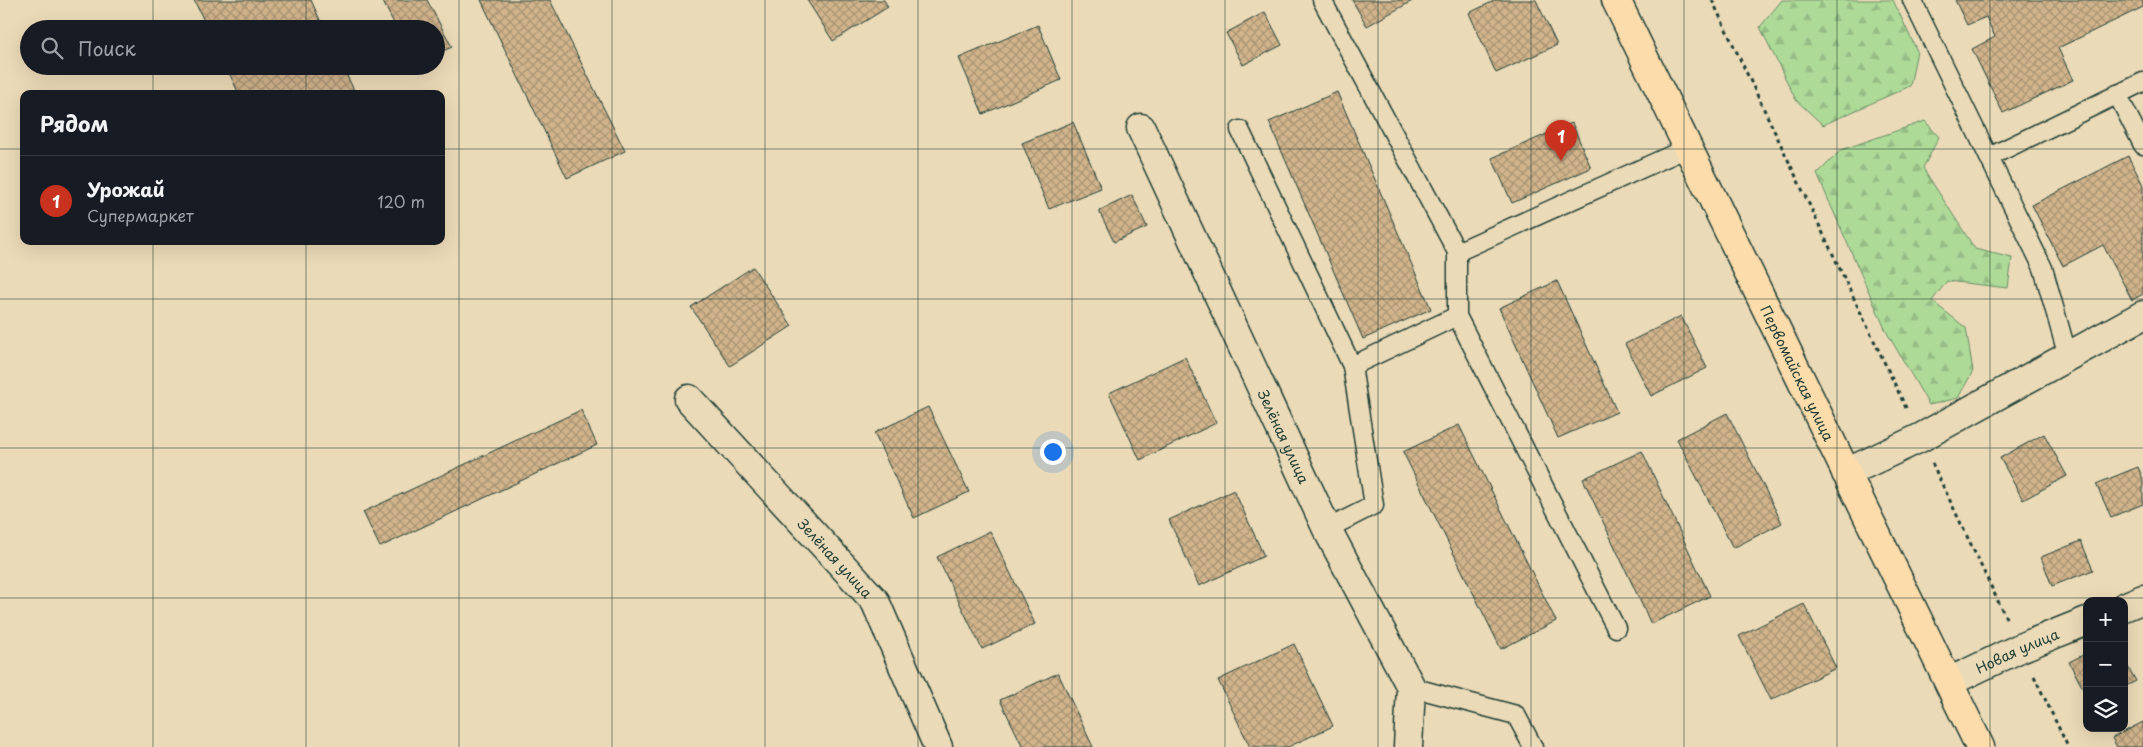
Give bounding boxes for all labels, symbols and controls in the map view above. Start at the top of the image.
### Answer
search box [20,20,445,75]
icon: search [38,34,66,62]
text: Поиск [78,34,136,62]
text: Рядом [40,107,108,139]
pin: 1 [1545,120,1577,161]
text: Урожай [87,175,165,203]
text: 1 [52,189,60,213]
text: 120 m [378,189,425,213]
text: Супермаркет [87,203,194,227]
street label: Первомайская улица [1756,302,1840,445]
street label: Зелёная улица [1253,386,1315,487]
your location [1040,439,1066,465]
street label: Зелёная улица [793,513,878,603]
map controls [2083,597,2128,732]
button: + [2083,597,2128,642]
street label: Новая улица [1972,623,2062,678]
button: − [2083,642,2128,687]
button: layers [2083,687,2128,732]

